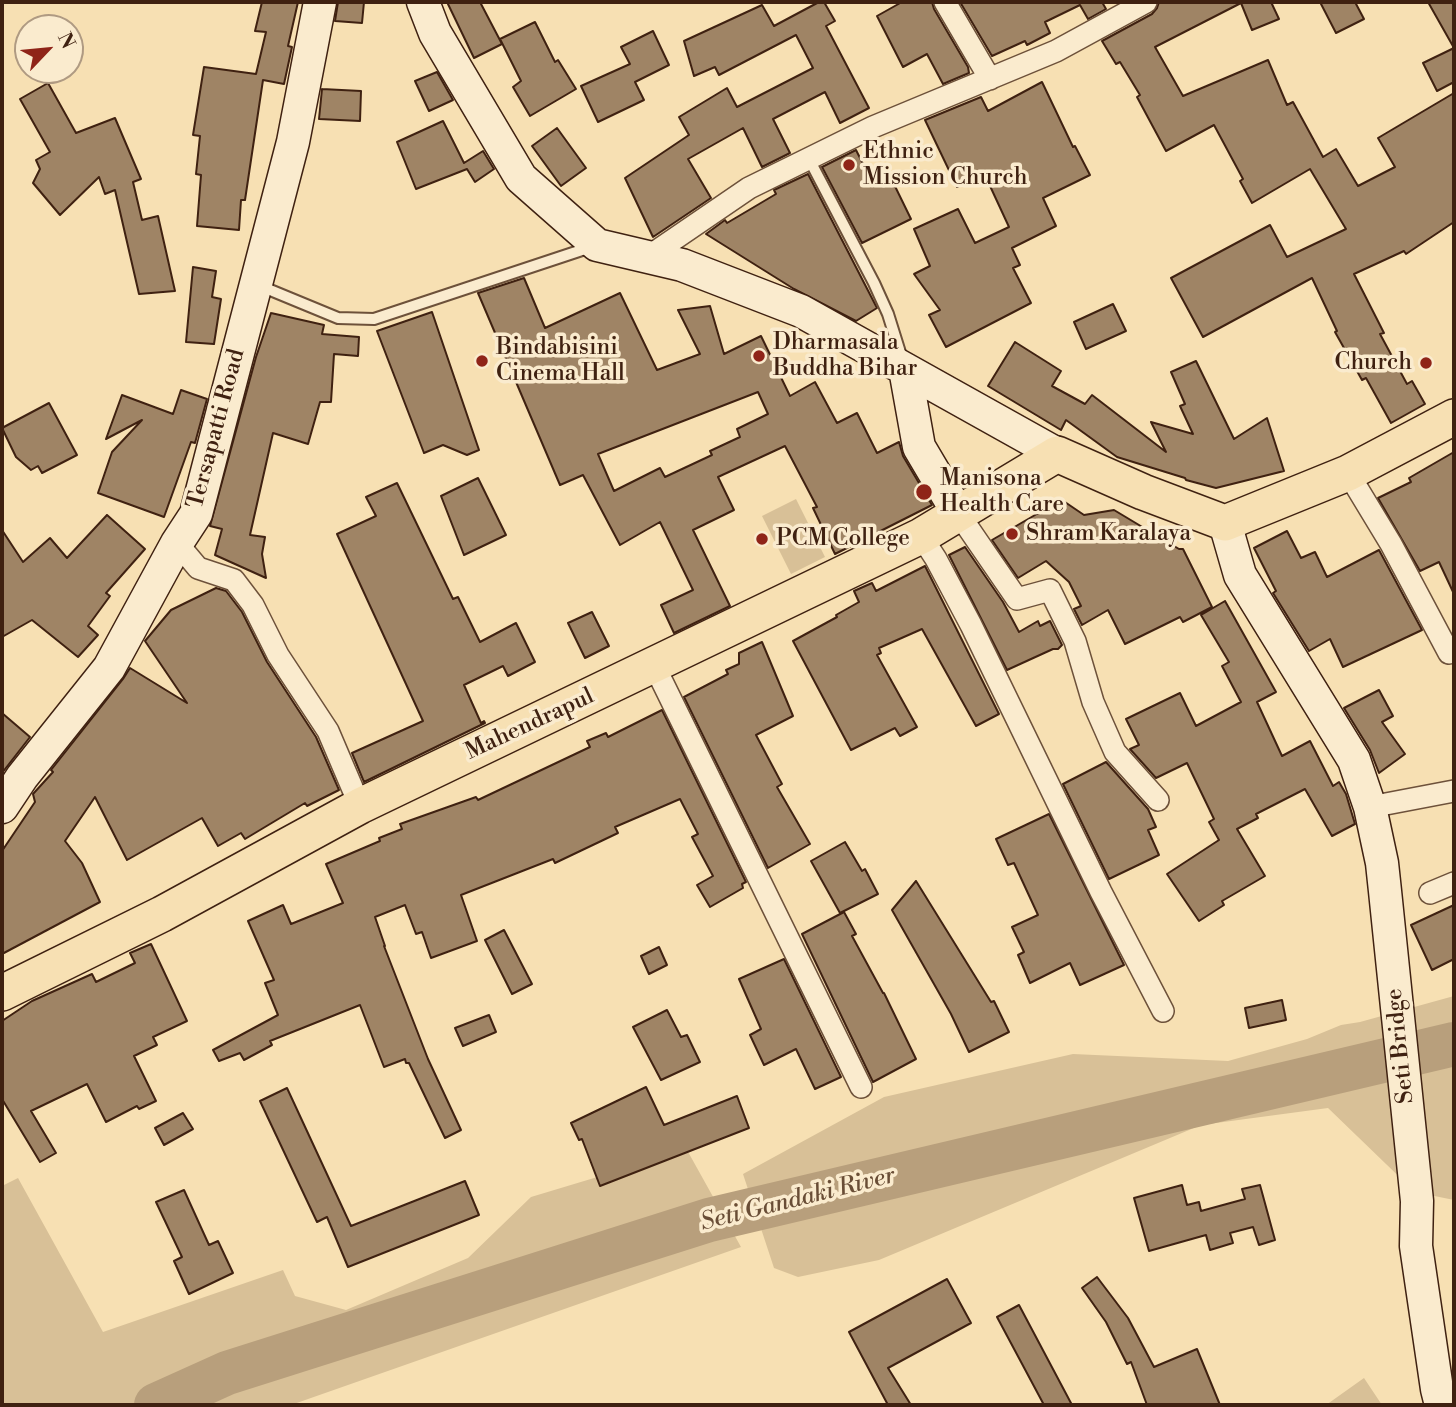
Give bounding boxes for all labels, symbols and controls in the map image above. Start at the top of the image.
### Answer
north arrow [14,14,84,84]
text: N [52,29,80,53]
place label: Ethnic Mission Church [863,138,1027,192]
marker: Ethnic Mission Church [841,157,857,173]
place label: Dharmasala Buddha Bihar [773,329,918,383]
place label: Bindabisini Cinema Hall [496,334,625,388]
street label: Tersapatti Road [182,346,252,512]
marker: Dharmasala Buddha Bihar [751,348,767,364]
place label: Church [1335,349,1412,377]
marker: Bindabisini Cinema Hall [474,353,490,369]
marker: Church [1418,355,1434,371]
place label: Manisona Health Care [940,465,1064,519]
marker: Manisona Health Care [914,482,934,502]
place label: Shram Karalaya [1026,520,1191,548]
place label: PCM College [776,525,910,553]
marker: Shram Karalaya [1004,526,1020,542]
marker: PCM College [754,531,770,547]
street label: Mahendrapul [461,683,599,767]
street label: Seti Bridge [1381,987,1421,1105]
water label: Seti Gandaki River [698,1162,898,1238]

